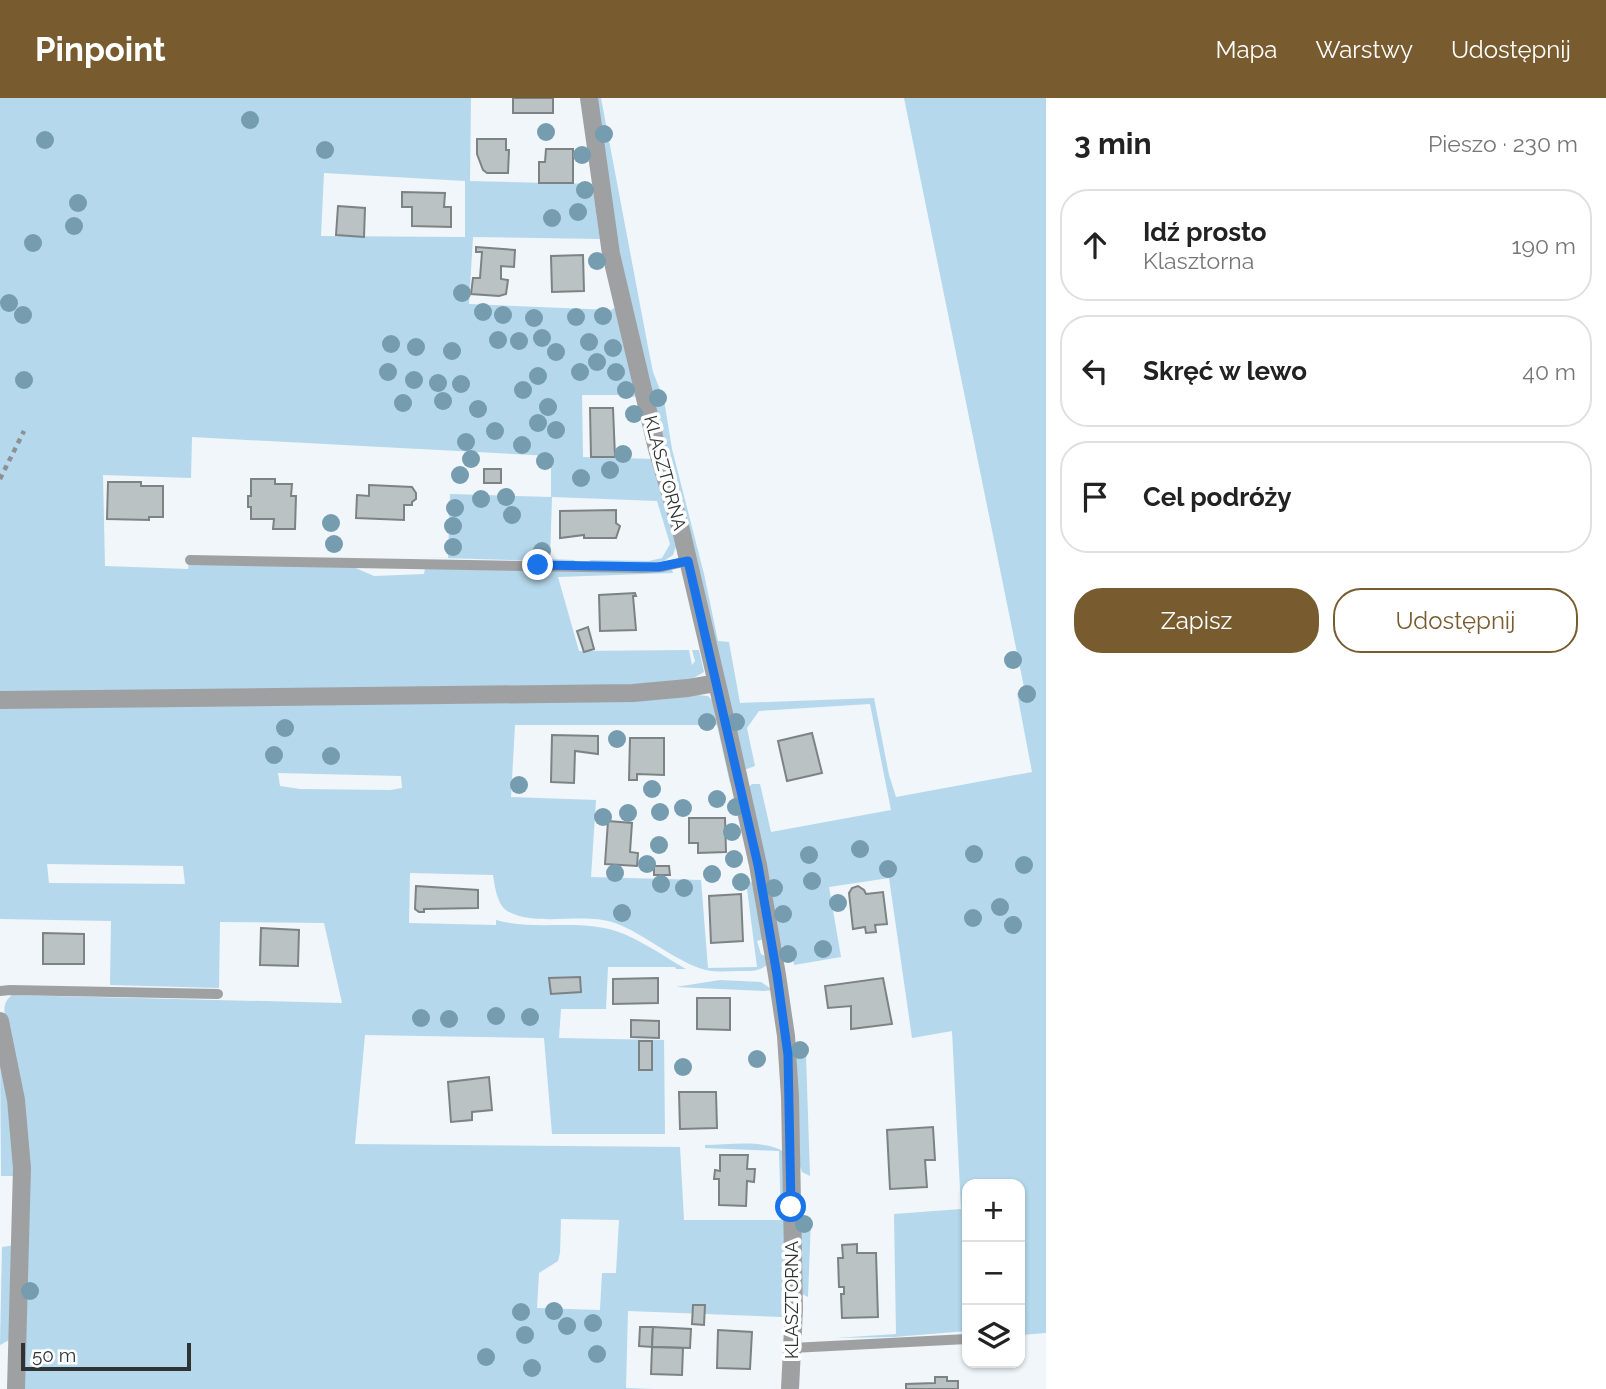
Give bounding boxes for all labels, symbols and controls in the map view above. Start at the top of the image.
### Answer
text: Pinpoint [35,30,166,69]
text: Mapa [1216,35,1277,64]
text: Warstwy [1315,35,1413,64]
text: Udostępnij [1451,35,1571,64]
text: 3 min [1074,126,1152,161]
text: Pieszo · 230 m [1428,130,1578,157]
text: Idź prosto [1143,217,1267,247]
icon: ahead [1076,226,1114,264]
text: 190 m [1512,232,1576,259]
text: Klasztorna [1143,247,1254,274]
icon: left [1076,352,1114,390]
text: Skręć w lewo [1143,356,1307,386]
text: 40 m [1522,358,1576,385]
street label: KLASZTORNA [640,413,691,533]
icon: arrive [1076,478,1114,516]
text: Cel podróży [1143,482,1292,512]
route end [522,549,553,580]
button: Zapisz [1074,588,1319,653]
button: Udostępnij [1333,588,1578,653]
map controls [962,1179,1025,1368]
button: + [962,1179,1025,1242]
route start [775,1191,806,1222]
street label: KLASZTORNA [781,1241,802,1359]
button: − [962,1242,1025,1305]
button: layers [962,1305,1025,1368]
scale bar [21,1340,191,1372]
text: 50 m [32,1344,76,1366]

